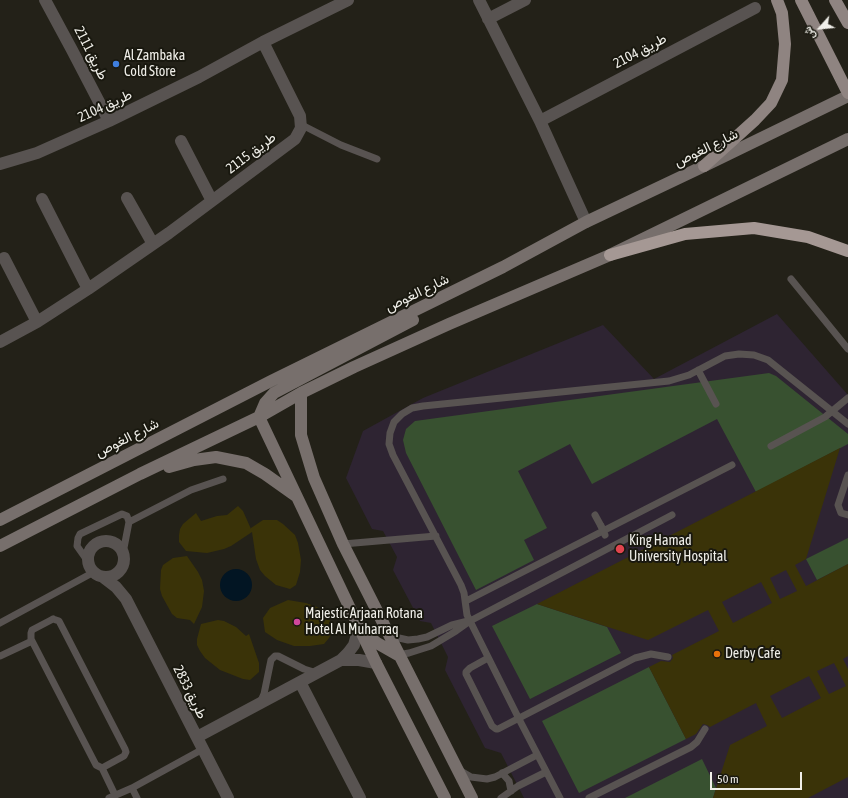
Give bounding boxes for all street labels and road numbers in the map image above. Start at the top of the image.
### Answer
street label: طريق 2111 [70,23,112,83]
street label: طريق 2104 [610,30,670,72]
street label: طريق 2104 [75,86,135,126]
street label: شارع الغوص [671,125,741,171]
street label: طريق 2115 [223,129,279,177]
street label: شارع الغوص [382,270,452,316]
street label: شارع الغوص [92,415,162,461]
street label: طريق 2833 [169,662,211,722]

